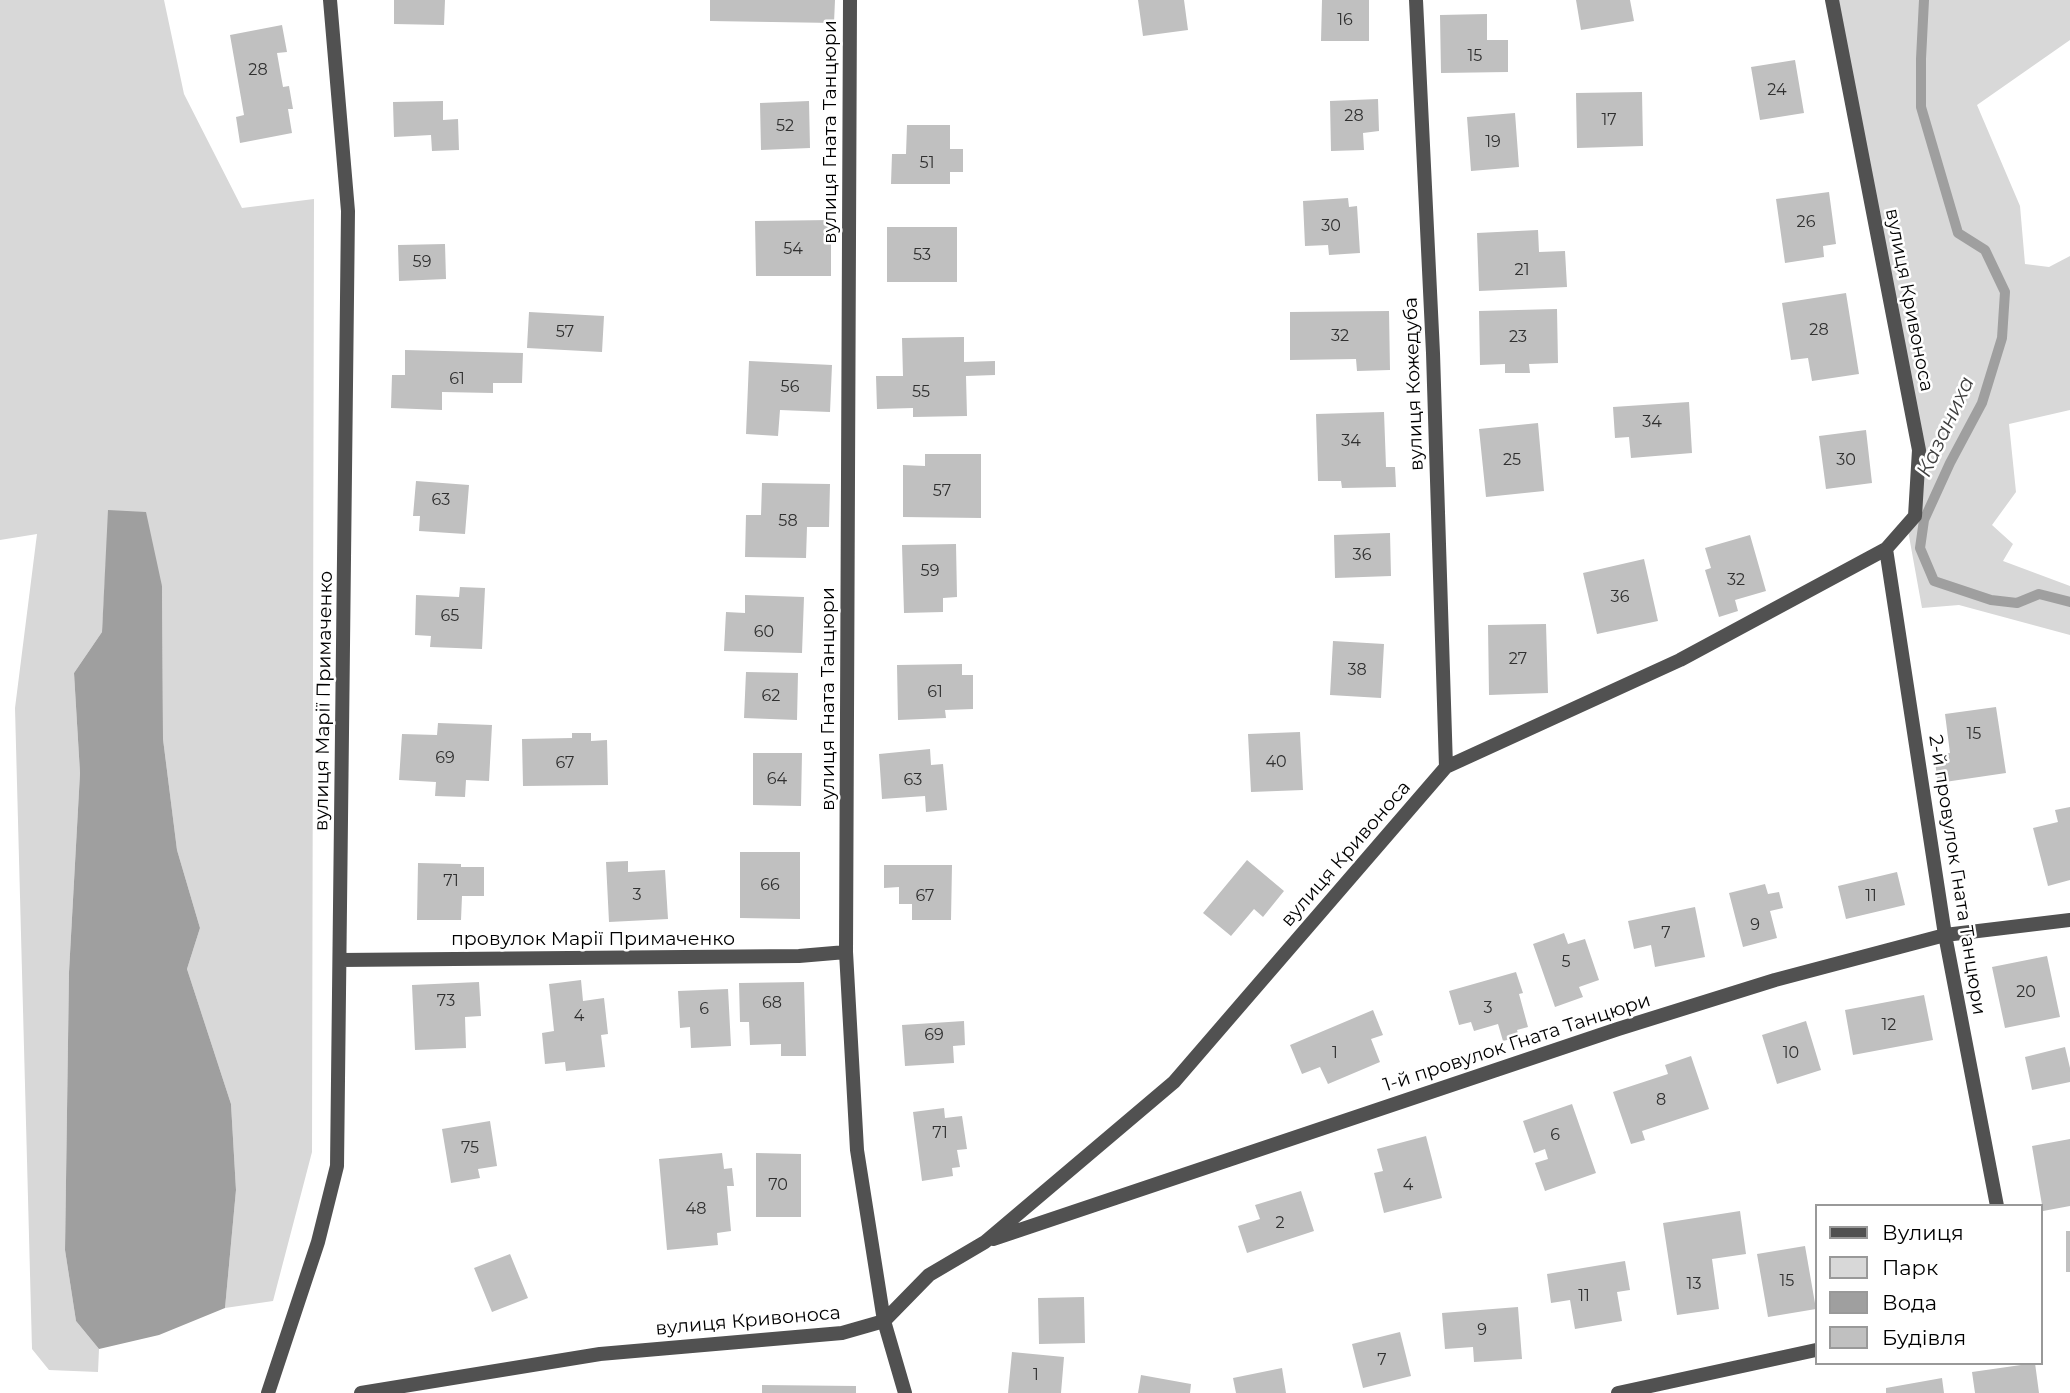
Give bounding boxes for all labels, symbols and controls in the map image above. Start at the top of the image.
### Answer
house number: 16 [1337,10,1353,30]
street label: вулиця Гната Танцюри [819,20,841,244]
house number: 15 [1468,46,1482,66]
house number: 28 [248,60,268,80]
house number: 24 [1767,80,1787,100]
house number: 28 [1344,106,1364,126]
house number: 17 [1601,110,1617,130]
house number: 52 [776,116,794,136]
house number: 19 [1485,132,1501,152]
house number: 51 [920,153,934,173]
street label: вулиця Кривоноса [1880,207,1938,393]
house number: 26 [1797,212,1815,232]
house number: 30 [1321,216,1341,236]
house number: 54 [783,239,803,259]
house number: 53 [913,245,931,265]
house number: 59 [413,252,431,272]
house number: 21 [1515,260,1529,280]
street label: вулиця Кожедуба [1400,297,1428,471]
house number: 28 [1809,320,1829,340]
house number: 57 [556,322,574,342]
house number: 32 [1331,326,1349,346]
house number: 23 [1509,327,1527,347]
house number: 61 [449,369,465,389]
water label: Казаниха [1912,373,1980,481]
house number: 56 [781,377,799,397]
house number: 55 [912,382,930,402]
house number: 34 [1642,412,1662,432]
house number: 34 [1341,431,1361,451]
house number: 25 [1503,450,1521,470]
house number: 30 [1836,450,1856,470]
house number: 57 [933,481,951,501]
house number: 63 [432,490,450,510]
house number: 58 [778,511,798,531]
house number: 36 [1353,545,1371,565]
house number: 59 [921,561,939,581]
house number: 32 [1727,570,1745,590]
street label: вулиця Марії Примаченко [310,571,338,831]
street label: вулиця Гната Танцюри [817,587,839,811]
house number: 36 [1611,587,1629,607]
house number: 65 [441,606,459,626]
house number: 60 [754,622,774,642]
house number: 27 [1509,649,1527,669]
house number: 38 [1347,660,1367,680]
house number: 61 [927,682,943,702]
house number: 62 [762,686,780,706]
house number: 15 [1967,724,1981,744]
street label: 2-й провулок Гната Танцюри [1924,733,1990,1017]
house number: 69 [435,748,455,768]
house number: 40 [1265,752,1287,772]
house number: 67 [555,753,575,773]
house number: 64 [767,769,787,789]
house number: 63 [904,770,922,790]
street label: вулиця Кривоноса [1276,776,1416,932]
house number: 71 [443,871,459,891]
house number: 66 [760,875,780,895]
house number: 3 [632,885,642,905]
house number: 67 [915,886,935,906]
house number: 11 [1865,886,1877,906]
house number: 9 [1750,915,1760,935]
house number: 7 [1661,923,1671,943]
street label: провулок Марії Примаченко [451,928,735,950]
house number: 5 [1561,952,1571,972]
house number: 20 [2016,982,2036,1002]
street label: 1-й провулок Гната Танцюри [1381,989,1653,1097]
house number: 73 [437,991,455,1011]
house number: 68 [762,993,782,1013]
house number: 3 [1483,998,1493,1018]
house number: 6 [699,999,709,1019]
house number: 4 [574,1006,584,1026]
house number: 12 [1882,1015,1896,1035]
house number: 69 [924,1025,944,1045]
house number: 1 [1332,1043,1338,1063]
house number: 10 [1783,1043,1799,1063]
house number: 8 [1656,1090,1666,1110]
house number: 71 [932,1123,948,1143]
house number: 6 [1550,1125,1560,1145]
house number: 75 [461,1138,479,1158]
house number: 70 [768,1175,788,1195]
house number: 4 [1403,1175,1413,1195]
house number: 48 [686,1199,706,1219]
legend [1814,1204,2042,1365]
house number: 2 [1275,1213,1285,1233]
text: Вулиця [1882,1220,1964,1245]
text: Парк [1882,1255,1938,1280]
house number: 15 [1780,1271,1794,1291]
house number: 13 [1687,1274,1701,1294]
house number: 11 [1578,1286,1590,1306]
text: Вода [1882,1290,1937,1315]
street label: вулиця Кривоноса [654,1302,842,1340]
house number: 9 [1477,1320,1487,1340]
text: Будівля [1882,1325,1966,1350]
house number: 7 [1377,1350,1387,1370]
house number: 1 [1033,1365,1039,1385]

